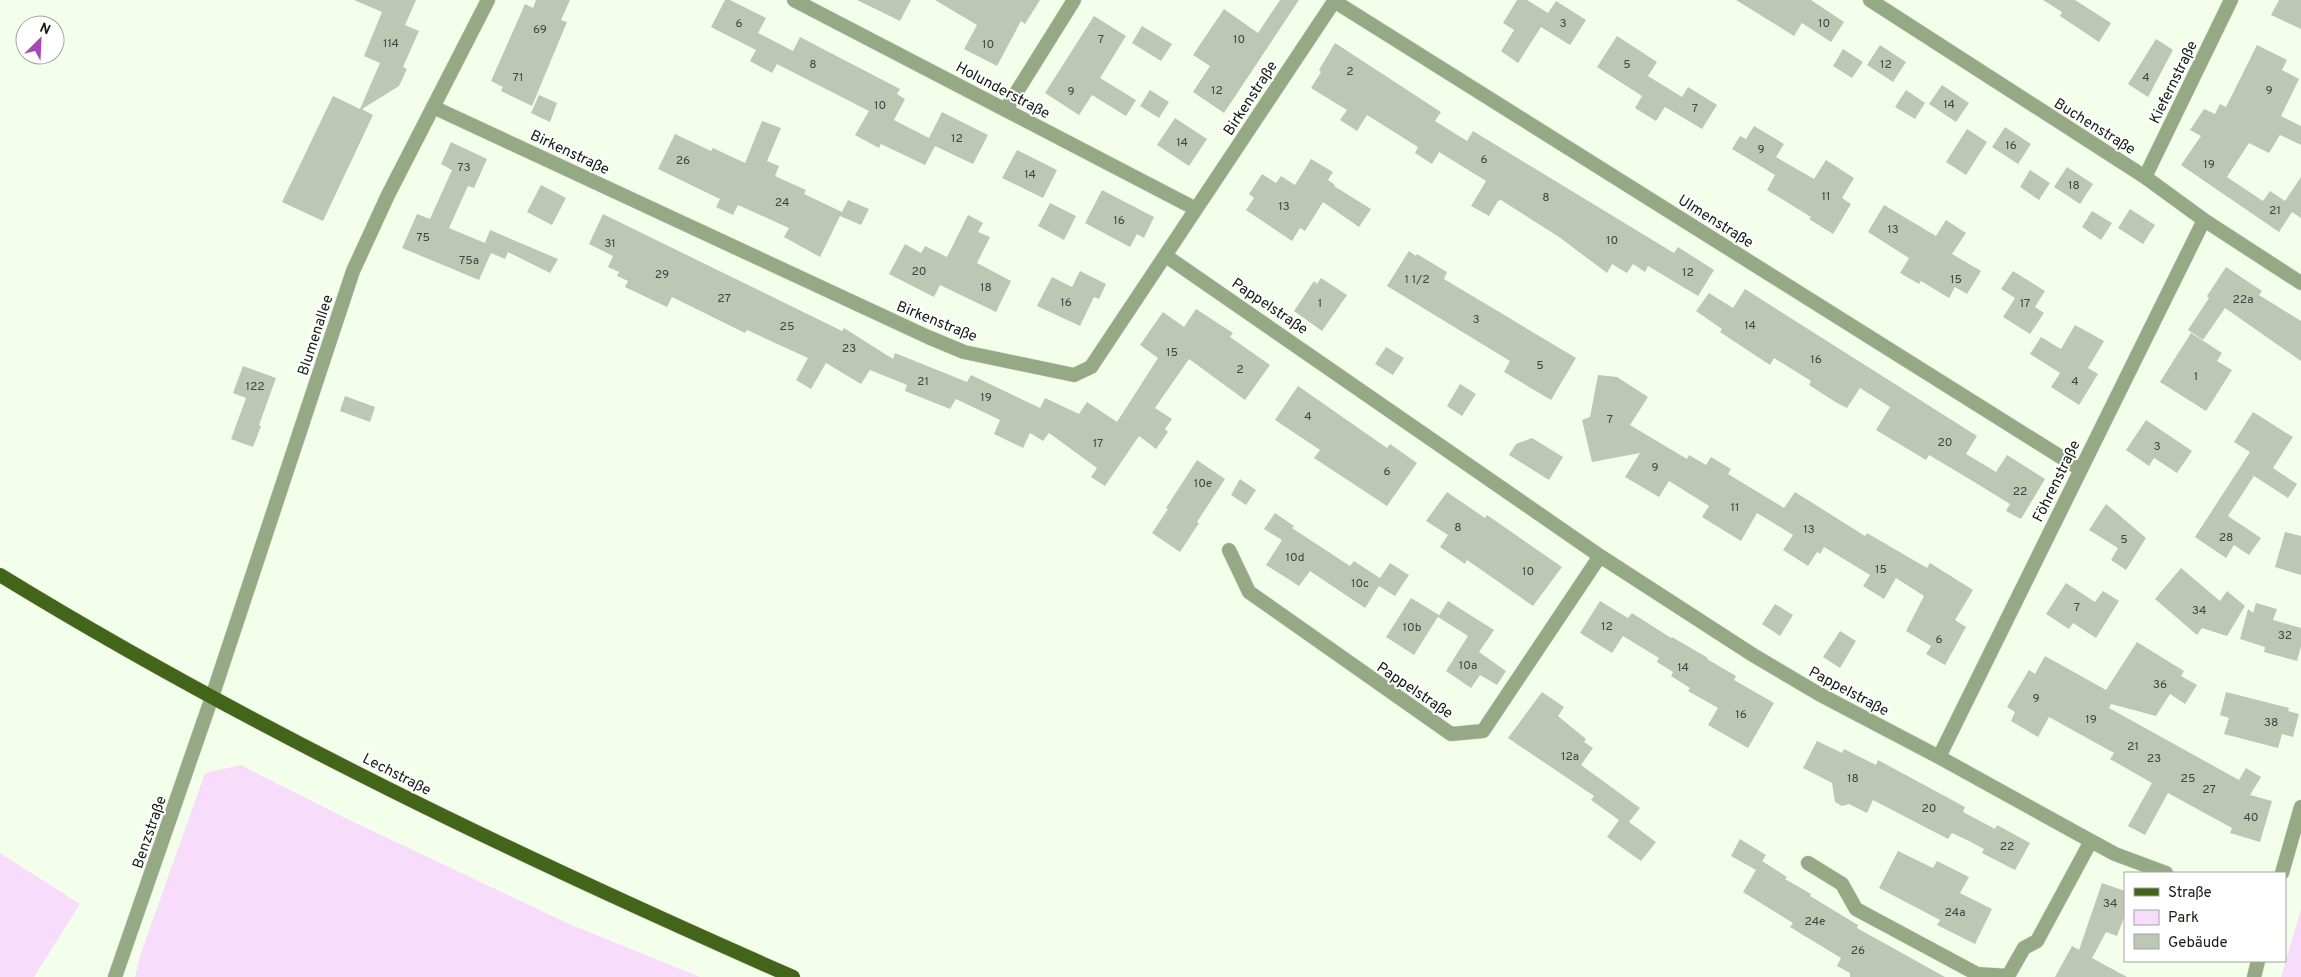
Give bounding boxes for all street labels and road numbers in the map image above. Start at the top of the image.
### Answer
street label: Kiefernstraße [2146,38,2203,127]
street label: Holunderstraße [952,58,1053,124]
street label: Birkenstraße [1220,58,1282,140]
street label: Buchenstraße [2050,95,2139,160]
street label: Birkenstraße [527,127,612,180]
street label: Ulmenstraße [1674,192,1757,253]
street label: Pappelstraße [1227,275,1311,340]
street label: Blumenallee [294,293,338,378]
street label: Birkenstraße [893,298,980,347]
street label: Föhrenstraße [2029,438,2085,526]
street label: Pappelstraße [1372,659,1456,724]
street label: Pappelstraße [1805,663,1892,721]
street label: Lechstraße [359,750,434,801]
street label: Benzstraße [129,794,172,871]

